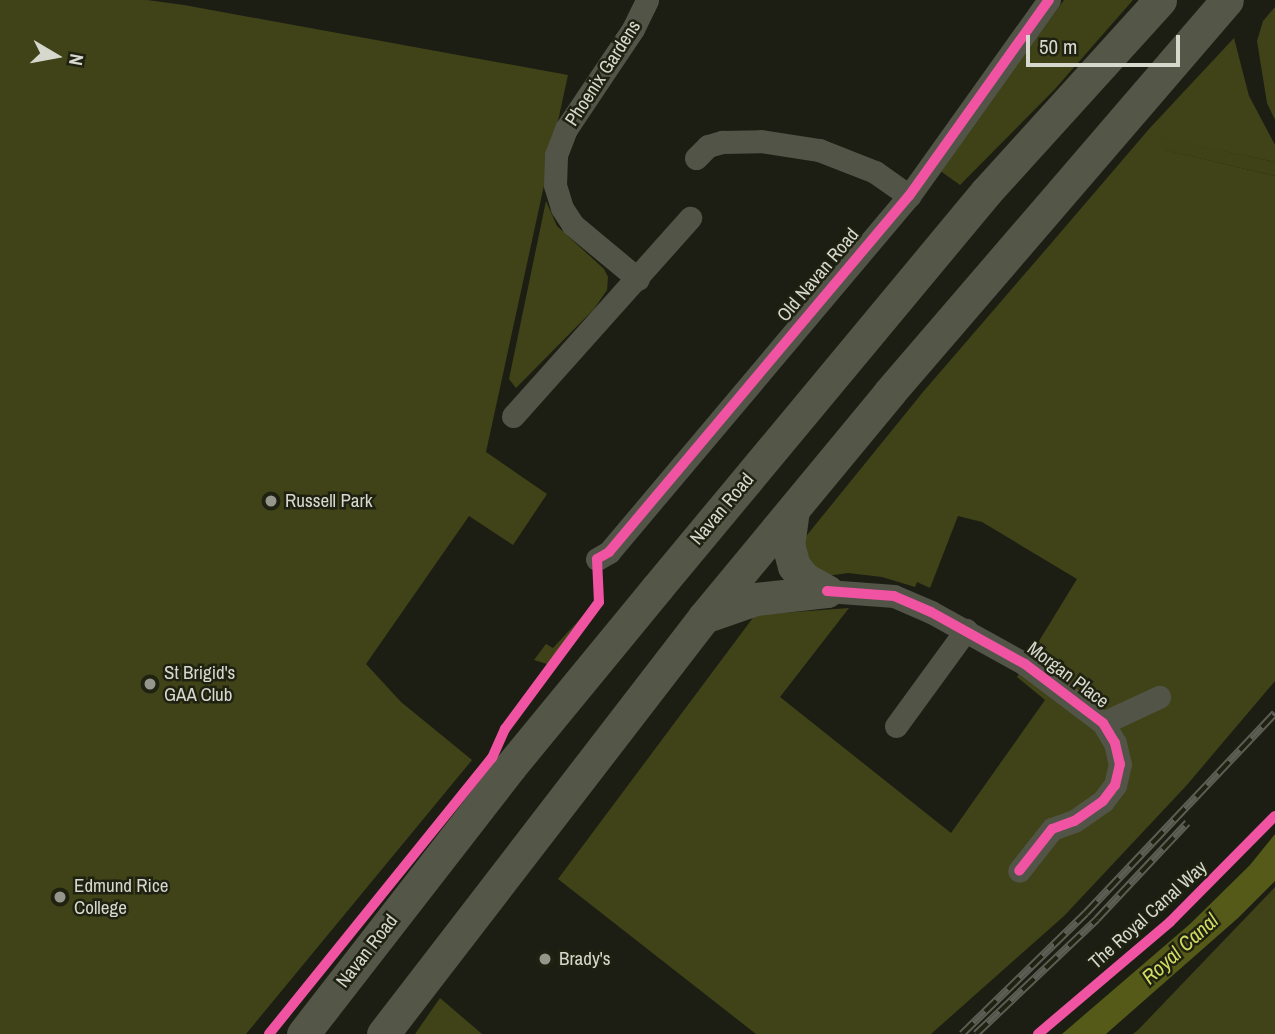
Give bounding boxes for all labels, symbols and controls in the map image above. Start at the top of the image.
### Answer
street label: Phoenix Gardens [560,16,646,130]
north arrow [21,21,91,91]
scale bar [1030,21,1184,65]
text: 50 m [1039,32,1077,61]
text: N [63,52,90,67]
street label: Old Navan Road [772,224,864,326]
street label: Navan Road [685,469,759,549]
place label: Russell Park [285,490,372,512]
marker: Russell Park [263,493,279,509]
street label: Morgan Place [1023,637,1113,713]
place label: St Brigid's GAA Club [164,662,235,706]
marker: St Brigid's GAA Club [142,676,158,692]
street label: The Royal Canal Way [1084,856,1212,974]
place label: Edmund Rice College [74,875,168,919]
marker: Edmund Rice College [52,889,68,905]
water label: Royal Canal [1137,908,1223,990]
street label: Navan Road [331,910,403,992]
place label: Brady's [559,948,610,970]
marker: Brady's [537,951,553,967]

